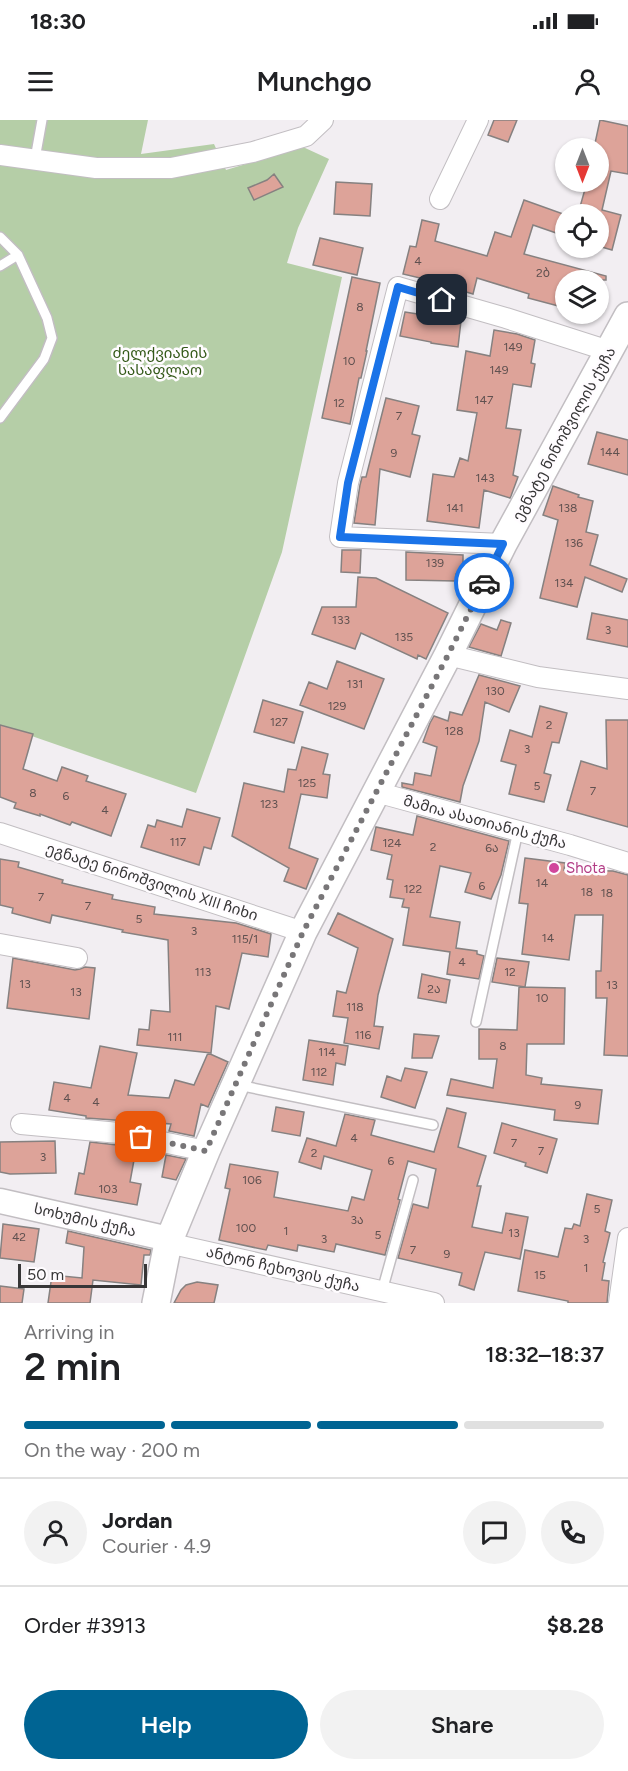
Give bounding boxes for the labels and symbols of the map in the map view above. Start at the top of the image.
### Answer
north arrow [555,138,609,192]
house number: 4 [414,254,422,268]
house number: 2ბ [536,266,550,280]
pin [416,274,467,325]
house number: 8 [356,300,364,314]
house number: 149 [503,340,523,354]
park label: ძელქვიანის სასაფლაო [113,344,207,379]
street label: ეგნატე ნინოშვილის ქუჩა [509,344,619,524]
house number: 10 [343,354,356,368]
house number: 149 [489,363,509,377]
house number: 147 [475,393,494,407]
house number: 12 [333,396,345,410]
house number: 7 [396,409,403,423]
house number: 144 [600,445,620,459]
house number: 9 [391,446,398,460]
house number: 143 [476,471,494,485]
house number: 141 [446,501,464,515]
house number: 138 [559,501,577,515]
house number: 136 [565,536,583,550]
courier [454,553,514,613]
house number: 139 [426,556,444,570]
house number: 134 [555,576,574,590]
house number: 133 [332,613,350,627]
house number: 3 [605,623,611,637]
house number: 135 [395,630,413,644]
house number: 131 [347,677,363,691]
house number: 130 [485,684,505,698]
house number: 129 [328,699,346,713]
house number: 127 [270,715,289,729]
house number: 2 [546,718,552,732]
house number: 128 [444,724,464,738]
house number: 3 [524,742,530,756]
house number: 125 [298,776,316,790]
house number: 5 [534,779,541,793]
house number: 7 [590,784,597,798]
house number: 8 [29,786,37,800]
house number: 6 [63,789,70,803]
street label: მამია ასათიანის ქუჩა [402,792,568,852]
house number: 123 [260,797,278,811]
house number: 4 [101,803,109,817]
house number: 117 [170,835,187,849]
house number: 124 [382,836,402,850]
street label: ეგნატე ნინოშვილის XIII ჩიხი [44,839,260,925]
house number: 2 [430,840,436,854]
house number: 6ა [485,841,499,855]
place label: Shota [566,859,606,877]
marker: Shota [547,861,561,875]
house number: 14 [536,876,549,890]
house number: 6 [479,879,486,893]
house number: 122 [404,882,422,896]
house number: 18 [581,885,593,899]
house number: 18 [601,886,613,900]
house number: 7 [38,890,45,904]
house number: 7 [85,899,92,913]
house number: 5 [136,912,143,926]
house number: 3 [191,924,197,938]
house number: 14 [542,931,555,945]
house number: 115/1 [232,932,258,946]
house number: 4 [458,955,466,969]
house number: 113 [195,965,211,979]
house number: 12 [504,965,516,979]
house number: 13 [19,977,31,991]
house number: 13 [606,978,618,992]
house number: 2ა [427,982,441,996]
house number: 13 [70,985,82,999]
house number: 10 [536,991,549,1005]
house number: 118 [346,1000,364,1014]
house number: 116 [355,1028,372,1042]
house number: 111 [168,1030,182,1044]
house number: 8 [499,1039,507,1053]
house number: 114 [318,1045,336,1059]
house number: 112 [311,1065,327,1079]
house number: 4 [63,1091,71,1105]
house number: 4 [92,1095,100,1109]
house number: 9 [575,1098,582,1112]
pin [115,1111,166,1162]
house number: 4 [350,1131,358,1145]
house number: 7 [511,1136,518,1150]
house number: 7 [538,1144,545,1158]
house number: 2 [311,1146,317,1160]
house number: 3 [40,1150,46,1164]
house number: 6 [388,1154,395,1168]
house number: 106 [242,1173,262,1187]
house number: 103 [98,1182,118,1196]
street label: სოხუმის ქუჩა [32,1199,138,1241]
house number: 5 [594,1202,601,1216]
house number: 3ა [350,1213,364,1227]
house number: 100 [236,1221,256,1235]
house number: 1 [284,1224,288,1238]
house number: 13 [508,1226,520,1240]
house number: 5 [375,1228,382,1242]
house number: 42 [12,1230,26,1244]
house number: 3 [321,1232,327,1246]
house number: 3 [583,1232,589,1246]
street label: ანტონ ჩეხოვის ქუჩა [204,1243,362,1295]
house number: 7 [410,1243,417,1257]
house number: 9 [444,1247,451,1261]
scale bar [18,1261,147,1288]
house number: 1 [584,1261,588,1275]
house number: 15 [534,1268,546,1282]

